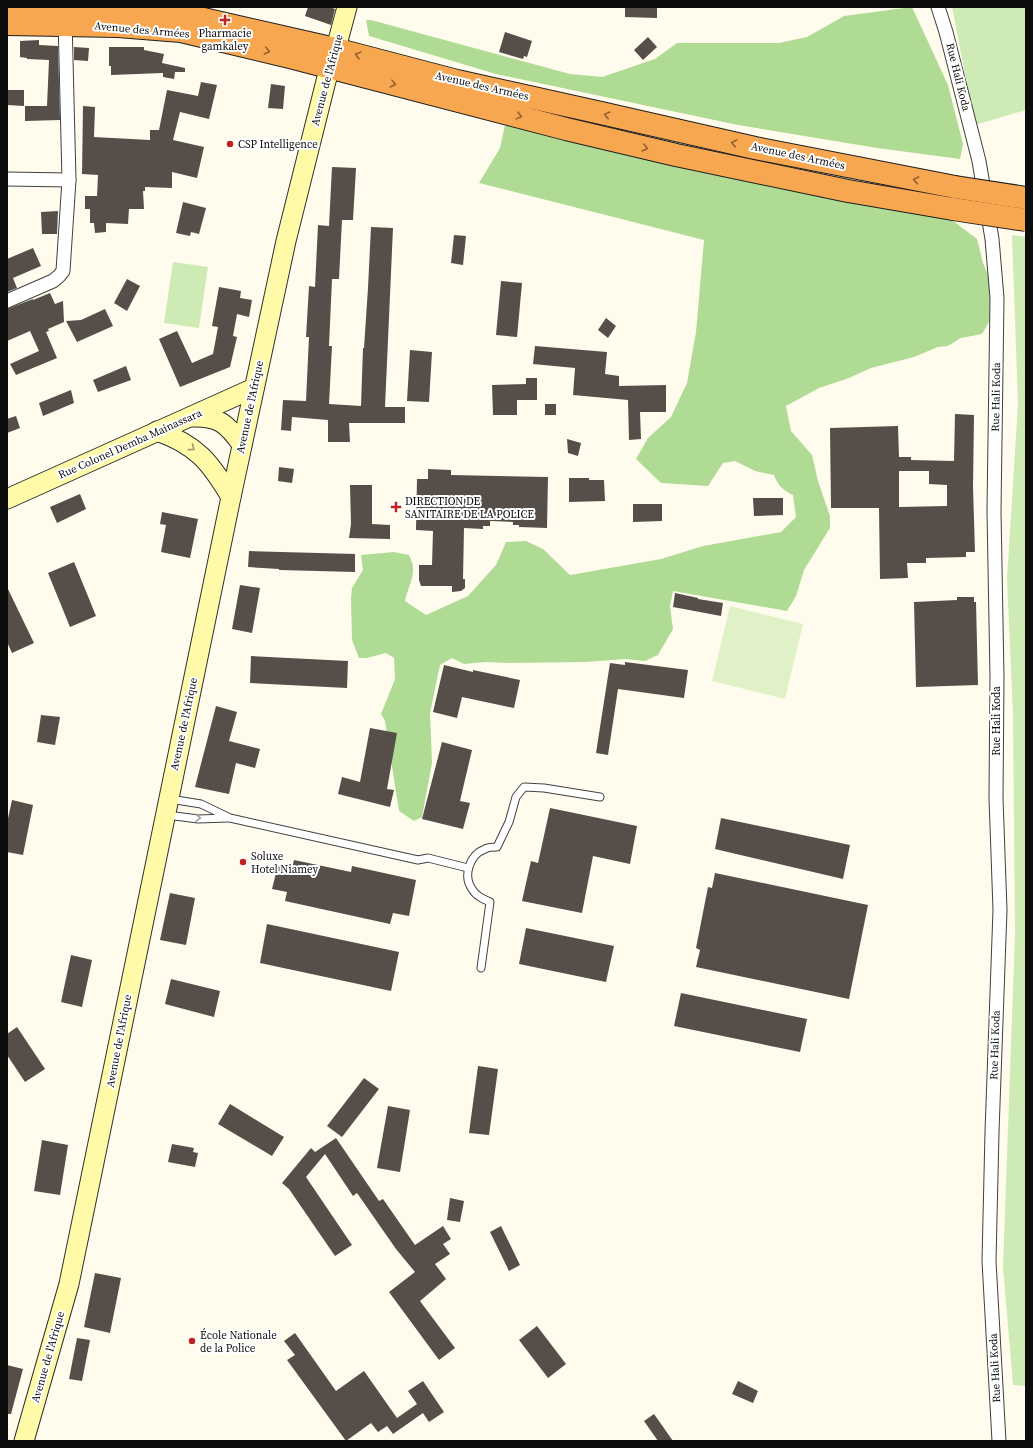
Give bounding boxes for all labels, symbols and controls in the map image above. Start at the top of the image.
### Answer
marker: Pharmacie gamkaley [220,15,230,25]
street label: Avenue des Armées [94,18,191,42]
place label: Pharmacie gamkaley [198,26,252,54]
street label: Avenue de l'Afrique [308,32,347,128]
street label: Rue Hali Koda [942,41,974,113]
one-way arrow [264,47,271,55]
one-way arrow [355,51,362,60]
street label: Avenue des Armées [434,68,531,104]
one-way arrow [390,79,397,87]
one-way arrow [515,111,522,120]
one-way arrow [604,111,610,119]
place label: CSP Intelligence [238,137,318,152]
marker: CSP Intelligence [225,139,235,149]
street label: Avenue des Armées [750,139,847,173]
one-way arrow [731,140,737,148]
one-way arrow [641,143,648,152]
one-way arrow [913,176,919,185]
street label: Avenue de l'Afrique [233,359,267,455]
street label: Rue Hali Koda [988,362,1004,432]
street label: Rue Colonel Demba Mainassara [56,405,204,483]
one-way arrow [188,443,195,451]
place label: DIRECTION DE SANITAIRE DE LA POLICE [405,494,534,522]
marker: DIRECTION DE SANITAIRE DE LA POLICE [390,501,402,513]
street label: Avenue de l'Afrique [167,676,201,772]
street label: Rue Hali Koda [989,686,1004,756]
one-way arrow [195,814,201,822]
place label: Soluxe Hotel Niamey [251,849,319,877]
marker: Soluxe Hotel Niamey [238,857,248,867]
street label: Avenue de l'Afrique [103,993,135,1089]
street label: Rue Hali Koda [986,1010,1004,1080]
street label: Avenue de l'Afrique [28,1309,68,1404]
place label: École Nationale de la Police [200,1328,277,1356]
street label: Rue Hali Koda [986,1332,1004,1403]
marker: École Nationale de la Police [187,1336,197,1346]

